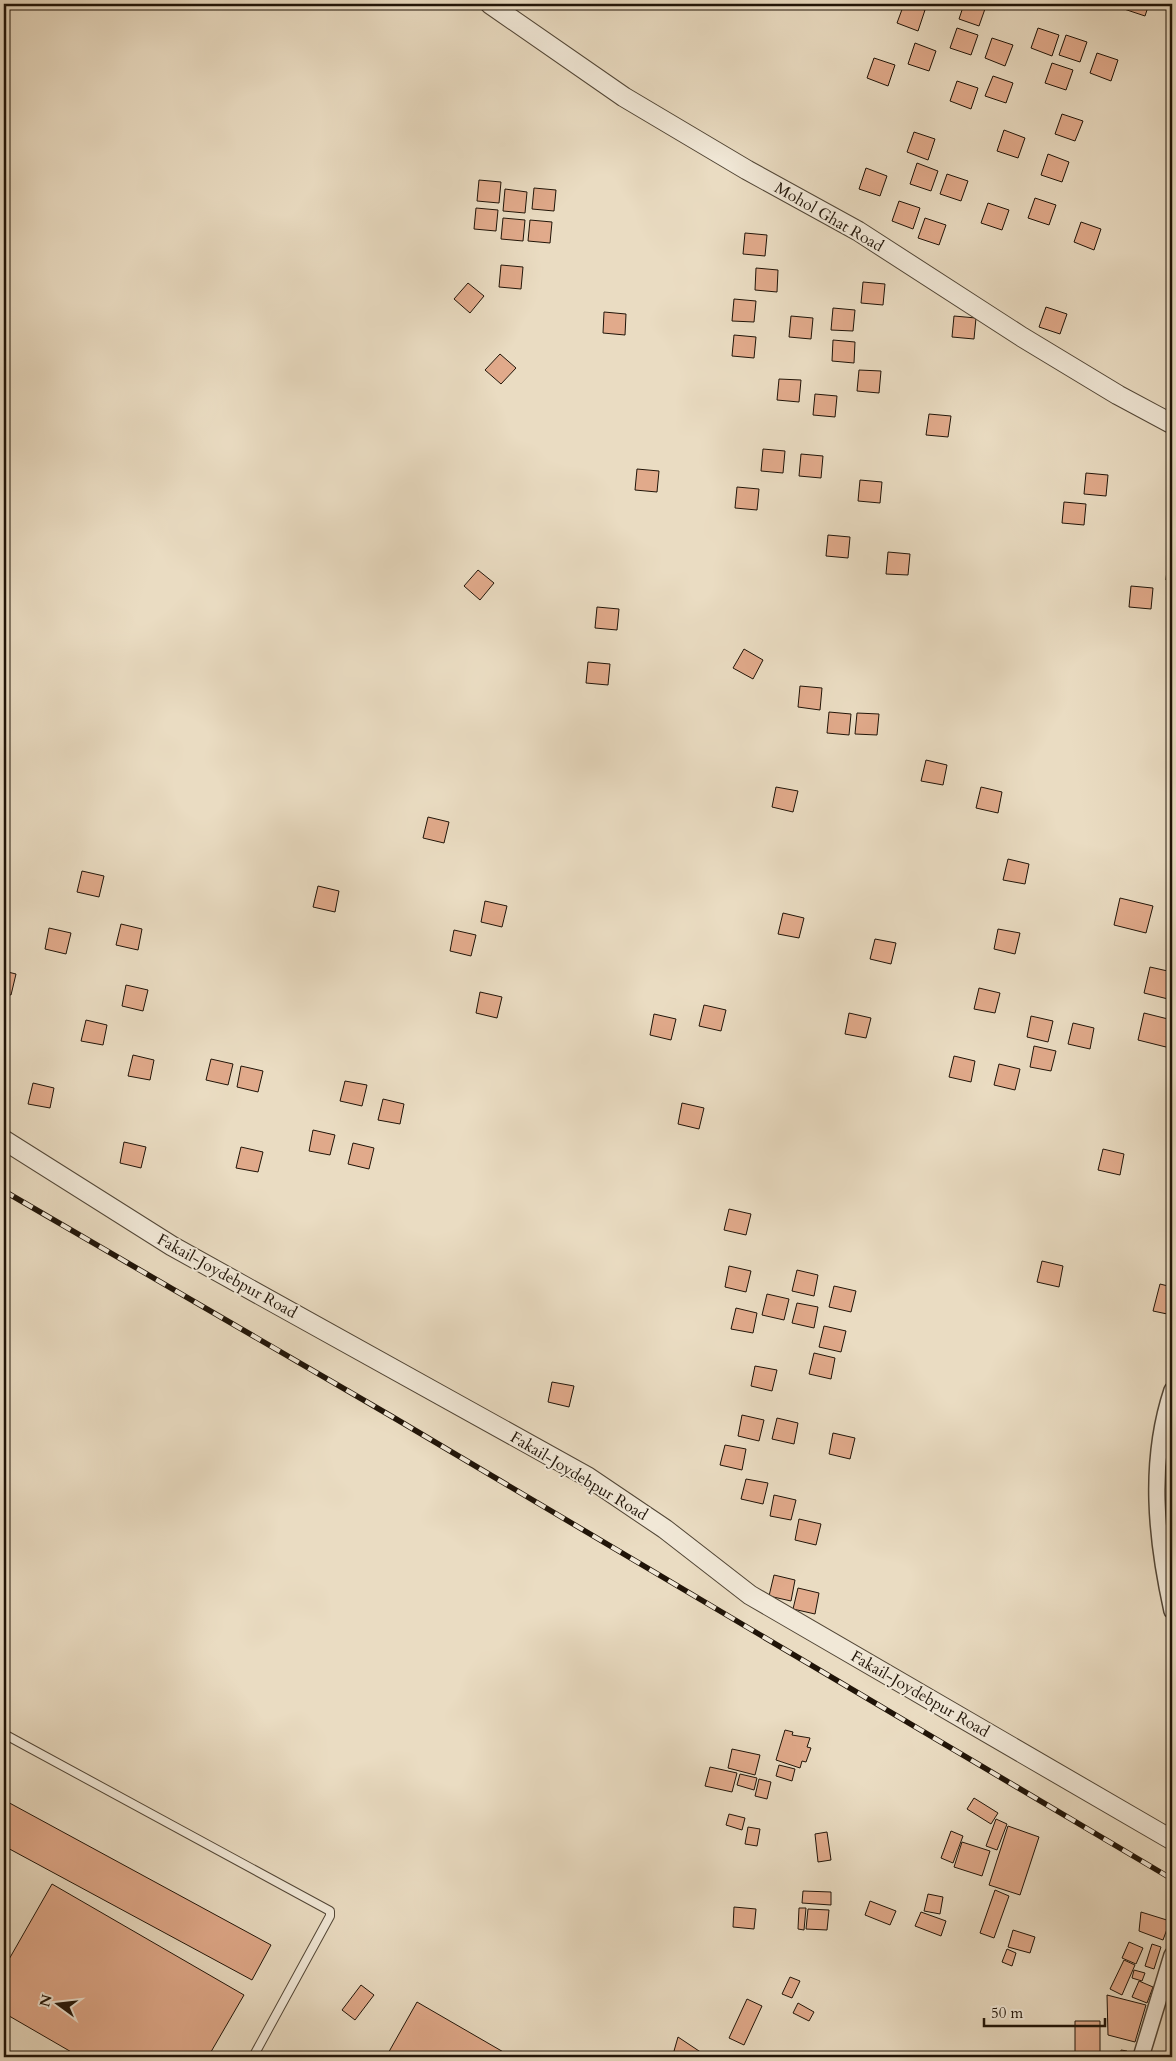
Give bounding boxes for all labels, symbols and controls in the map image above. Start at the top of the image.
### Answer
street label: Mohol Ghat Road [771,177,888,257]
street label: Fakail-Joydebpur Road [153,1228,301,1324]
street label: Fakail-Joydebpur Road [506,1426,652,1526]
street label: Fakail-Joydebpur Road [847,1645,994,1743]
north arrow [32,1978,82,2028]
text: N [35,1992,57,2009]
scale bar [984,1996,1105,2028]
text: 50 m [991,2003,1023,2023]

